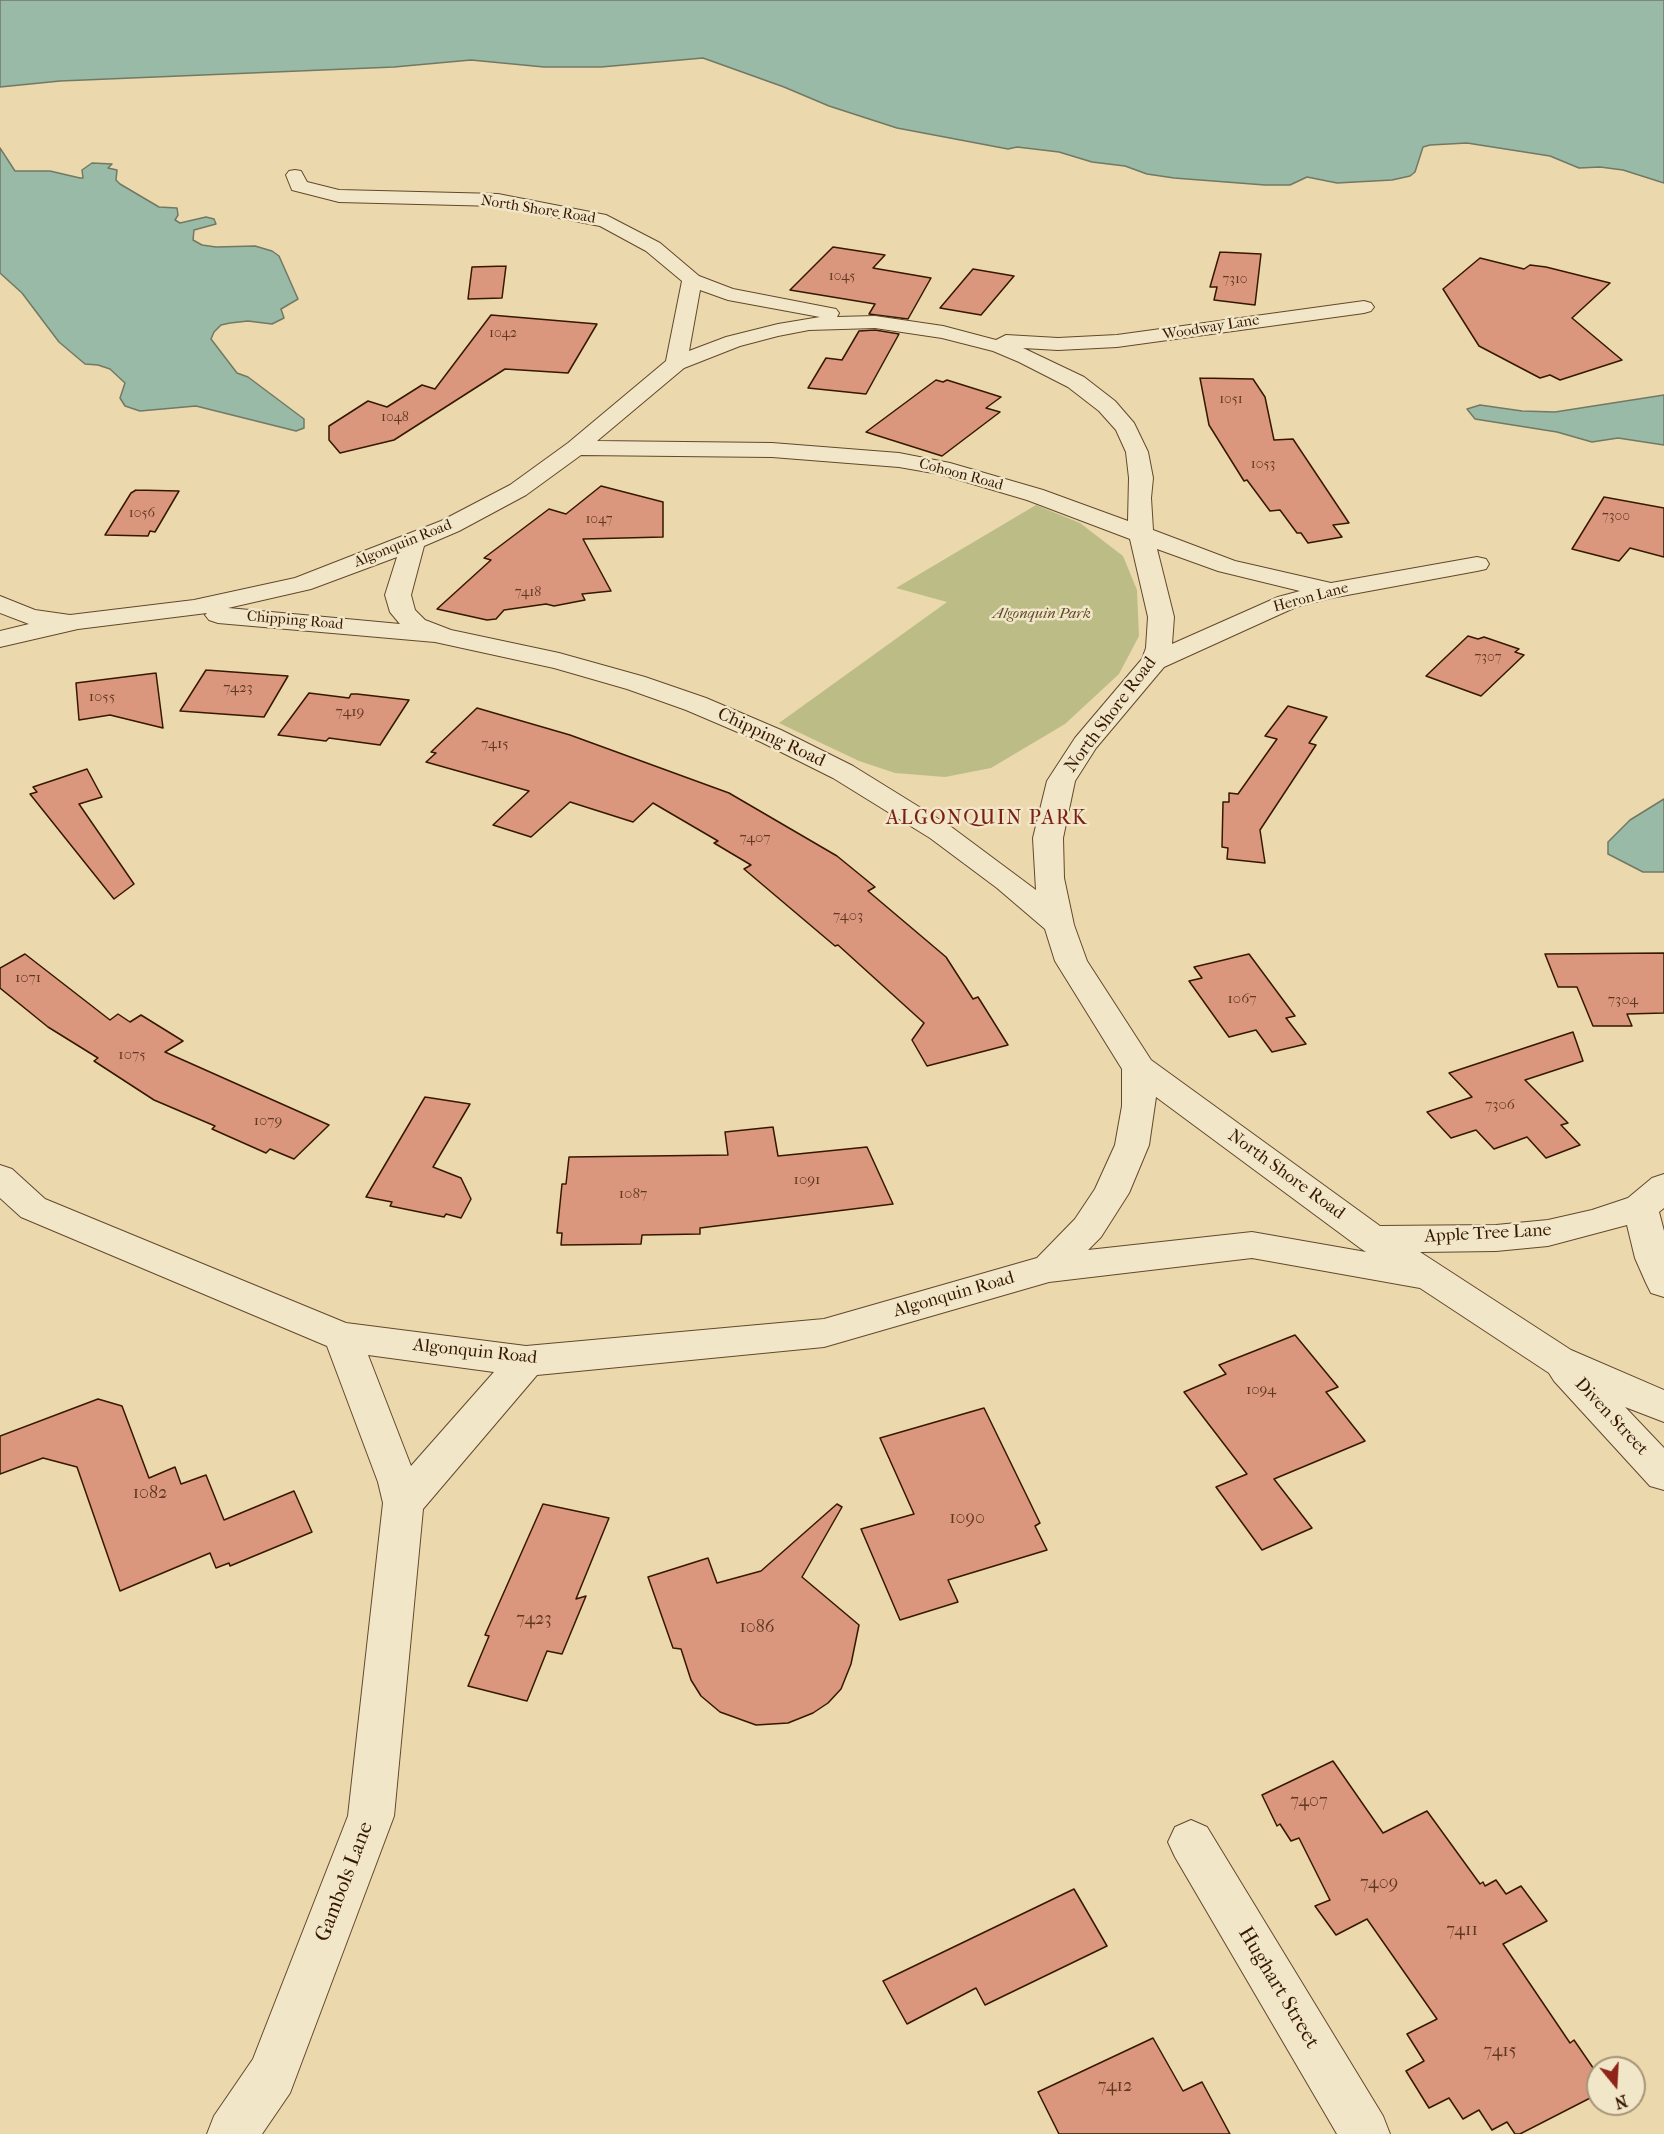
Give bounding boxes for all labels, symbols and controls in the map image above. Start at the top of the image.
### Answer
street label: North Shore Road [479,192,597,228]
house number: 1045 [829,269,855,285]
house number: 7310 [1222,272,1248,288]
street label: Woodway Lane [1161,311,1261,345]
house number: 1042 [489,326,517,342]
house number: 1051 [1219,392,1243,408]
house number: 1048 [381,410,409,426]
street label: Cohoon Road [917,455,1005,495]
house number: 1053 [1251,457,1275,473]
house number: 1056 [129,506,155,522]
house number: 7300 [1602,509,1630,525]
house number: 1047 [585,512,613,528]
street label: Algonquin Road [351,516,455,572]
street label: Heron Lane [1272,579,1350,617]
house number: 7418 [515,585,541,601]
park label: Algonquin Park [993,605,1091,623]
street label: Chipping Road [246,608,344,634]
house number: 7307 [1475,650,1501,666]
street label: North Shore Road [1060,653,1162,777]
house number: 7423 [223,679,253,697]
house number: 1055 [89,688,115,706]
house number: 7419 [336,703,364,721]
street label: Chipping Road [714,704,828,772]
house number: 7415 [481,735,509,753]
district label: ALGONQUIN PARK [886,807,1088,831]
house number: 7407 [739,829,771,847]
house number: 7403 [833,907,863,925]
house number: 1071 [15,969,41,987]
house number: 1067 [1228,990,1256,1008]
house number: 7304 [1608,991,1638,1009]
house number: 1075 [118,1046,146,1064]
house number: 7306 [1485,1096,1515,1114]
house number: 1079 [254,1112,282,1130]
street label: North Shore Road [1223,1125,1349,1225]
house number: 1091 [794,1171,820,1189]
house number: 1087 [619,1185,647,1203]
street label: Apple Tree Lane [1424,1220,1552,1248]
street label: Algonquin Road [891,1267,1017,1323]
street label: Algonquin Road [412,1335,538,1369]
street label: Diven Street [1570,1374,1652,1460]
house number: 1094 [1246,1381,1276,1399]
house number: 1082 [133,1483,167,1505]
house number: 1090 [949,1508,985,1530]
house number: 7423 [516,1609,552,1631]
house number: 1086 [739,1617,775,1639]
house number: 7407 [1290,1791,1328,1813]
street label: Gambols Lane [311,1818,379,1946]
house number: 7409 [1360,1873,1398,1895]
house number: 7411 [1446,1920,1478,1942]
street label: Hughart Street [1232,1923,1324,2053]
house number: 7415 [1484,2041,1516,2063]
north arrow [1586,2056,1646,2116]
house number: 7412 [1098,2076,1132,2098]
text: N [1612,2091,1630,2113]

